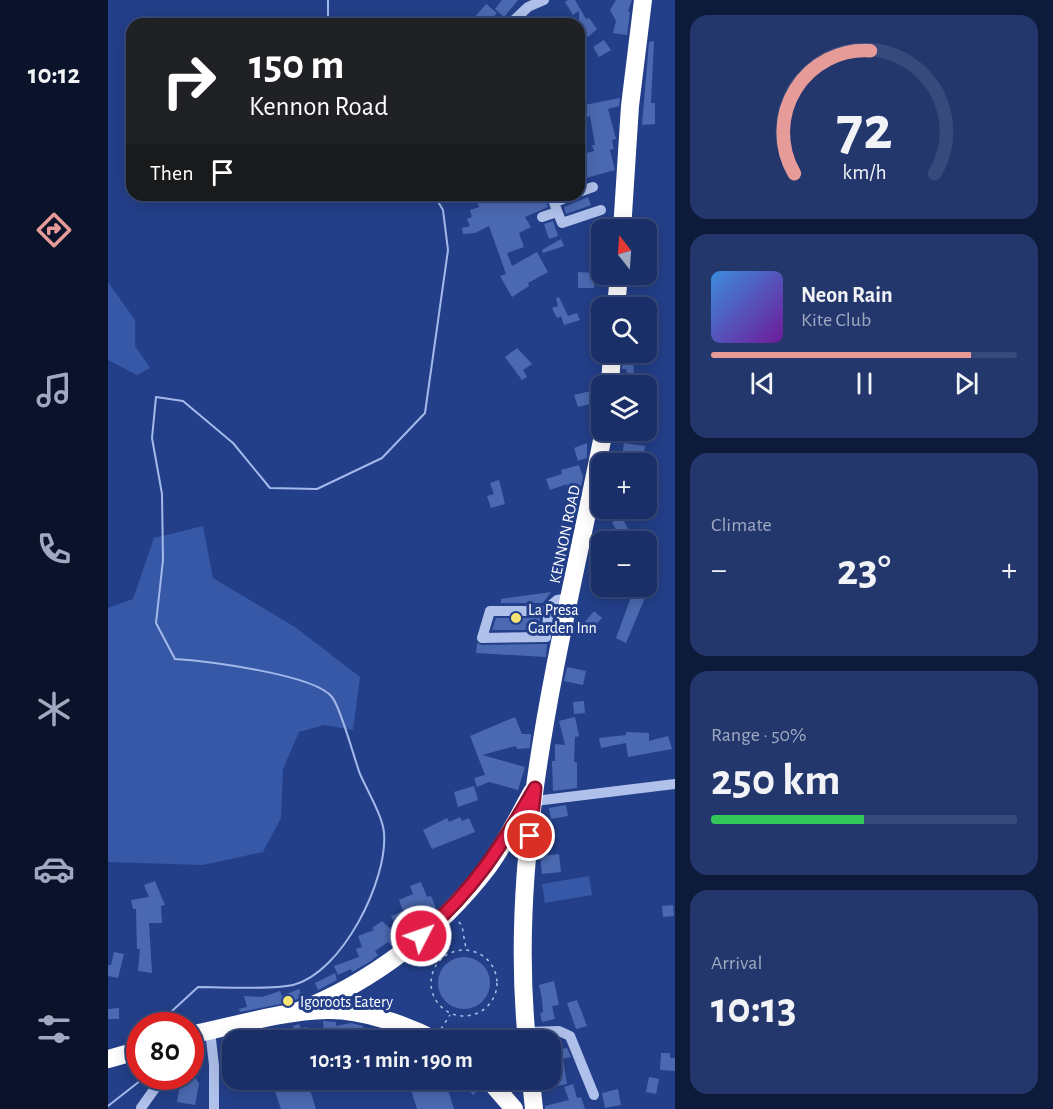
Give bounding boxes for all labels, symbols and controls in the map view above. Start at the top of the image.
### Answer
icon: right [150,42,228,120]
text: 150 m [249,44,344,86]
text: 10:12 [28,61,80,88]
text: Kennon Road [249,93,388,120]
text: 72 [836,98,892,160]
icon: arrive [206,156,239,189]
text: Then [150,162,194,184]
text: km/h [842,162,886,183]
icon: directions [33,209,75,251]
north arrow [591,219,657,285]
map controls [591,219,657,597]
text: Neon Rain [801,284,893,306]
button: search [591,297,657,363]
text: Kite Club [801,310,871,330]
icon: previous [746,367,779,400]
icon: pause [848,367,881,400]
icon: next [950,367,983,400]
icon: music [33,369,75,411]
button: layers [591,375,657,441]
button: + [591,453,657,519]
street label: KENNON ROAD [547,484,583,585]
text: Climate [711,515,772,535]
icon: phone [33,528,75,570]
button: − [591,531,657,597]
text: 23° [837,548,891,593]
text: − [711,554,727,587]
text: + [1001,554,1017,587]
place label: La Presa Garden Inn [528,602,597,636]
marker: La Presa Garden Inn [509,611,523,625]
icon: climate [33,688,75,730]
text: Range · 50% [711,725,807,745]
text: 250 km [711,758,840,803]
pin [504,810,555,861]
icon: arrive [513,819,546,852]
icon: car [33,848,75,890]
position arrow [389,904,453,968]
text: Arrival [711,953,762,973]
text: 10:13 [711,986,797,1031]
marker: Igoroots Eatery [281,994,295,1008]
place label: Igoroots Eatery [300,994,393,1011]
icon: filters [33,1008,75,1050]
speed limit sign: 80 [126,1012,204,1090]
text: 10:13 · 1 min · 190 m [310,1049,473,1071]

